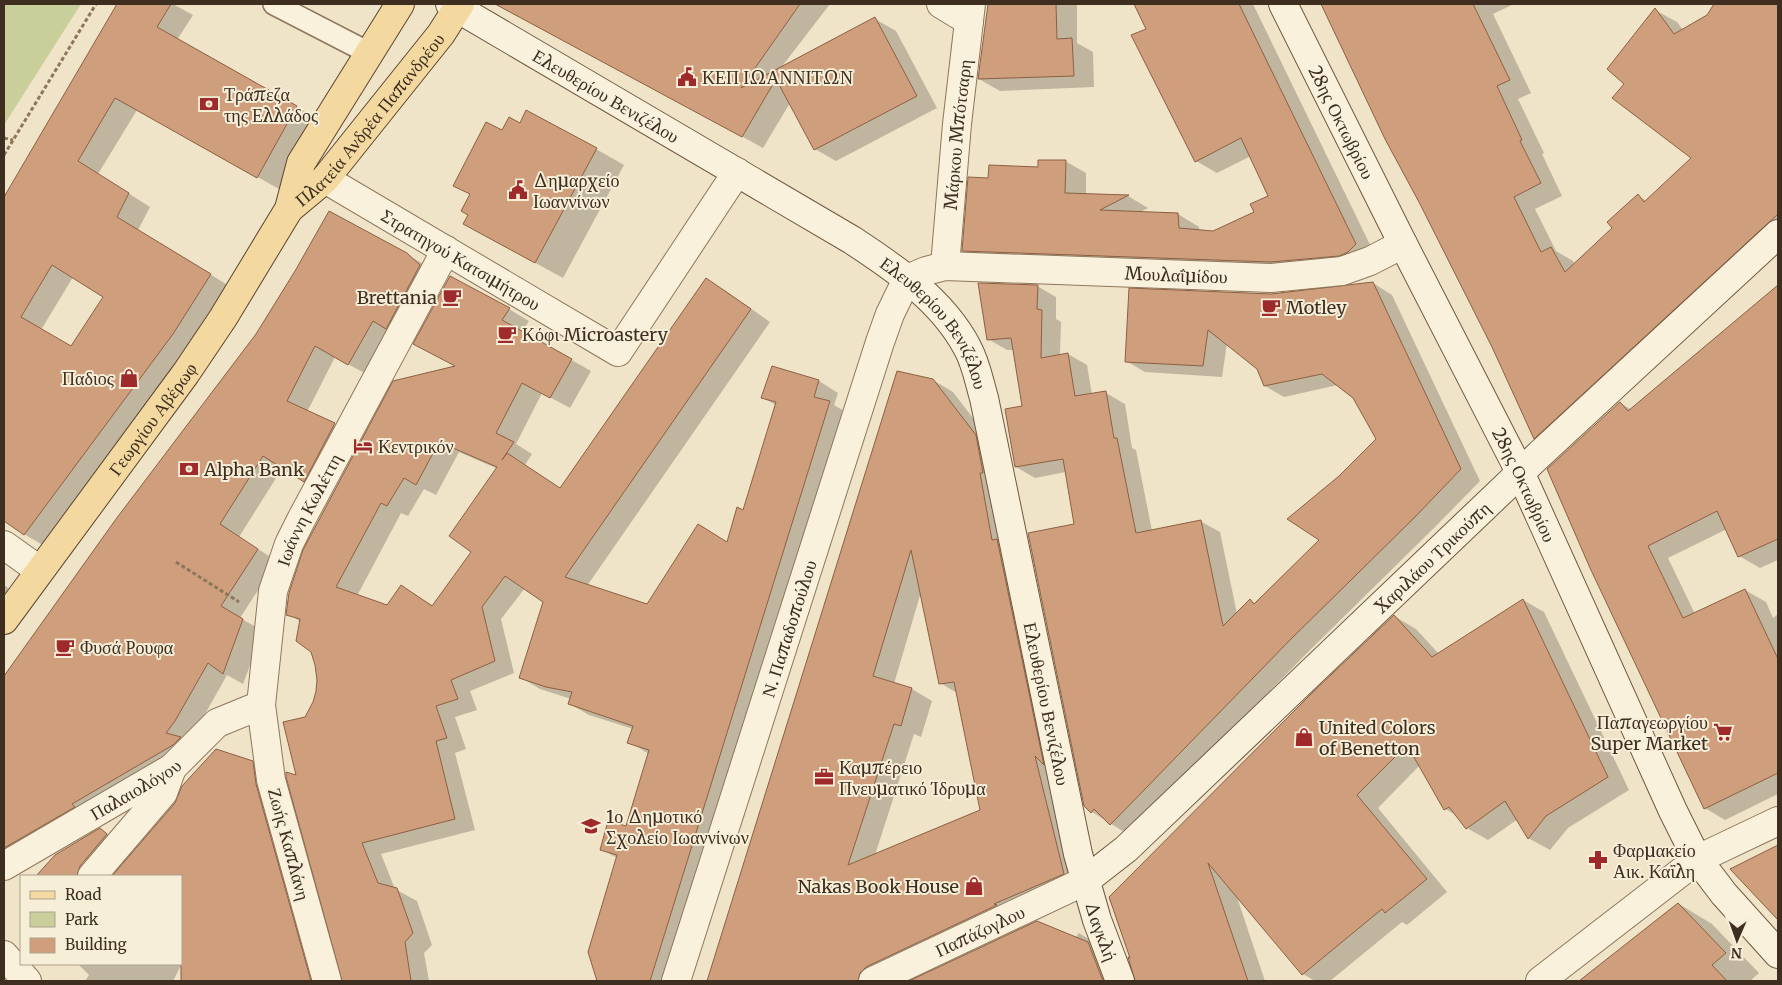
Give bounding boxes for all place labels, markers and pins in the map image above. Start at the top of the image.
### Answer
public building icon: ΚΕΠ ΙΩΑΝΝΙΤΩΝ [676,66,698,88]
place label: ΚΕΠ ΙΩΑΝΝΙΤΩΝ [702,66,853,89]
place label: Τράπεζα της Ελλάδος [224,83,318,127]
bank icon: Τράπεζα της Ελλάδος [198,93,220,115]
place label: Δημαρχείο Ιωαννίνων [533,169,619,213]
public building icon: Δημαρχείο Ιωαννίνων [507,179,529,201]
place label: Brettania [357,286,437,309]
cafe icon: Brettania [441,286,463,308]
cafe icon: Motley [1260,296,1282,318]
place label: Motley [1286,296,1347,319]
cafe icon: Κόφι Microastery [496,323,518,345]
place label: Κόφι Microastery [522,323,668,346]
place label: Παδιος [62,367,114,390]
shop icon: Παδιος [118,367,140,389]
hotel icon: Κεντρικόν [352,435,374,457]
place label: Κεντρικόν [378,435,454,458]
bank icon: Alpha Bank [178,458,200,480]
place label: Alpha Bank [203,458,305,481]
cafe icon: Φυσά Ρουφα [54,636,76,658]
place label: Φυσά Ρουφα [80,636,174,659]
place label: Παπαγεωργίου Super Market [1591,711,1708,755]
place label: United Colors of Benetton [1319,716,1436,760]
supermarket icon: Παπαγεωργίου Super Market [1712,721,1734,743]
shop icon: United Colors of Benetton [1293,726,1315,748]
place label: Καμπέρειο Πνευματικό Ίδρυμα [839,756,986,800]
office icon: Καμπέρειο Πνευματικό Ίδρυμα [813,766,835,788]
place label: 1ο Δημοτικό Σχολείο Ιωαννίνων [606,805,749,849]
school or university icon: 1ο Δημοτικό Σχολείο Ιωαννίνων [580,815,602,837]
place label: Φαρμακείο Αικ. Καΐλη [1613,839,1696,883]
pharmacy icon: Φαρμακείο Αικ. Καΐλη [1587,849,1609,871]
place label: Nakas Book House [798,875,959,898]
shop icon: Nakas Book House [963,875,985,897]

